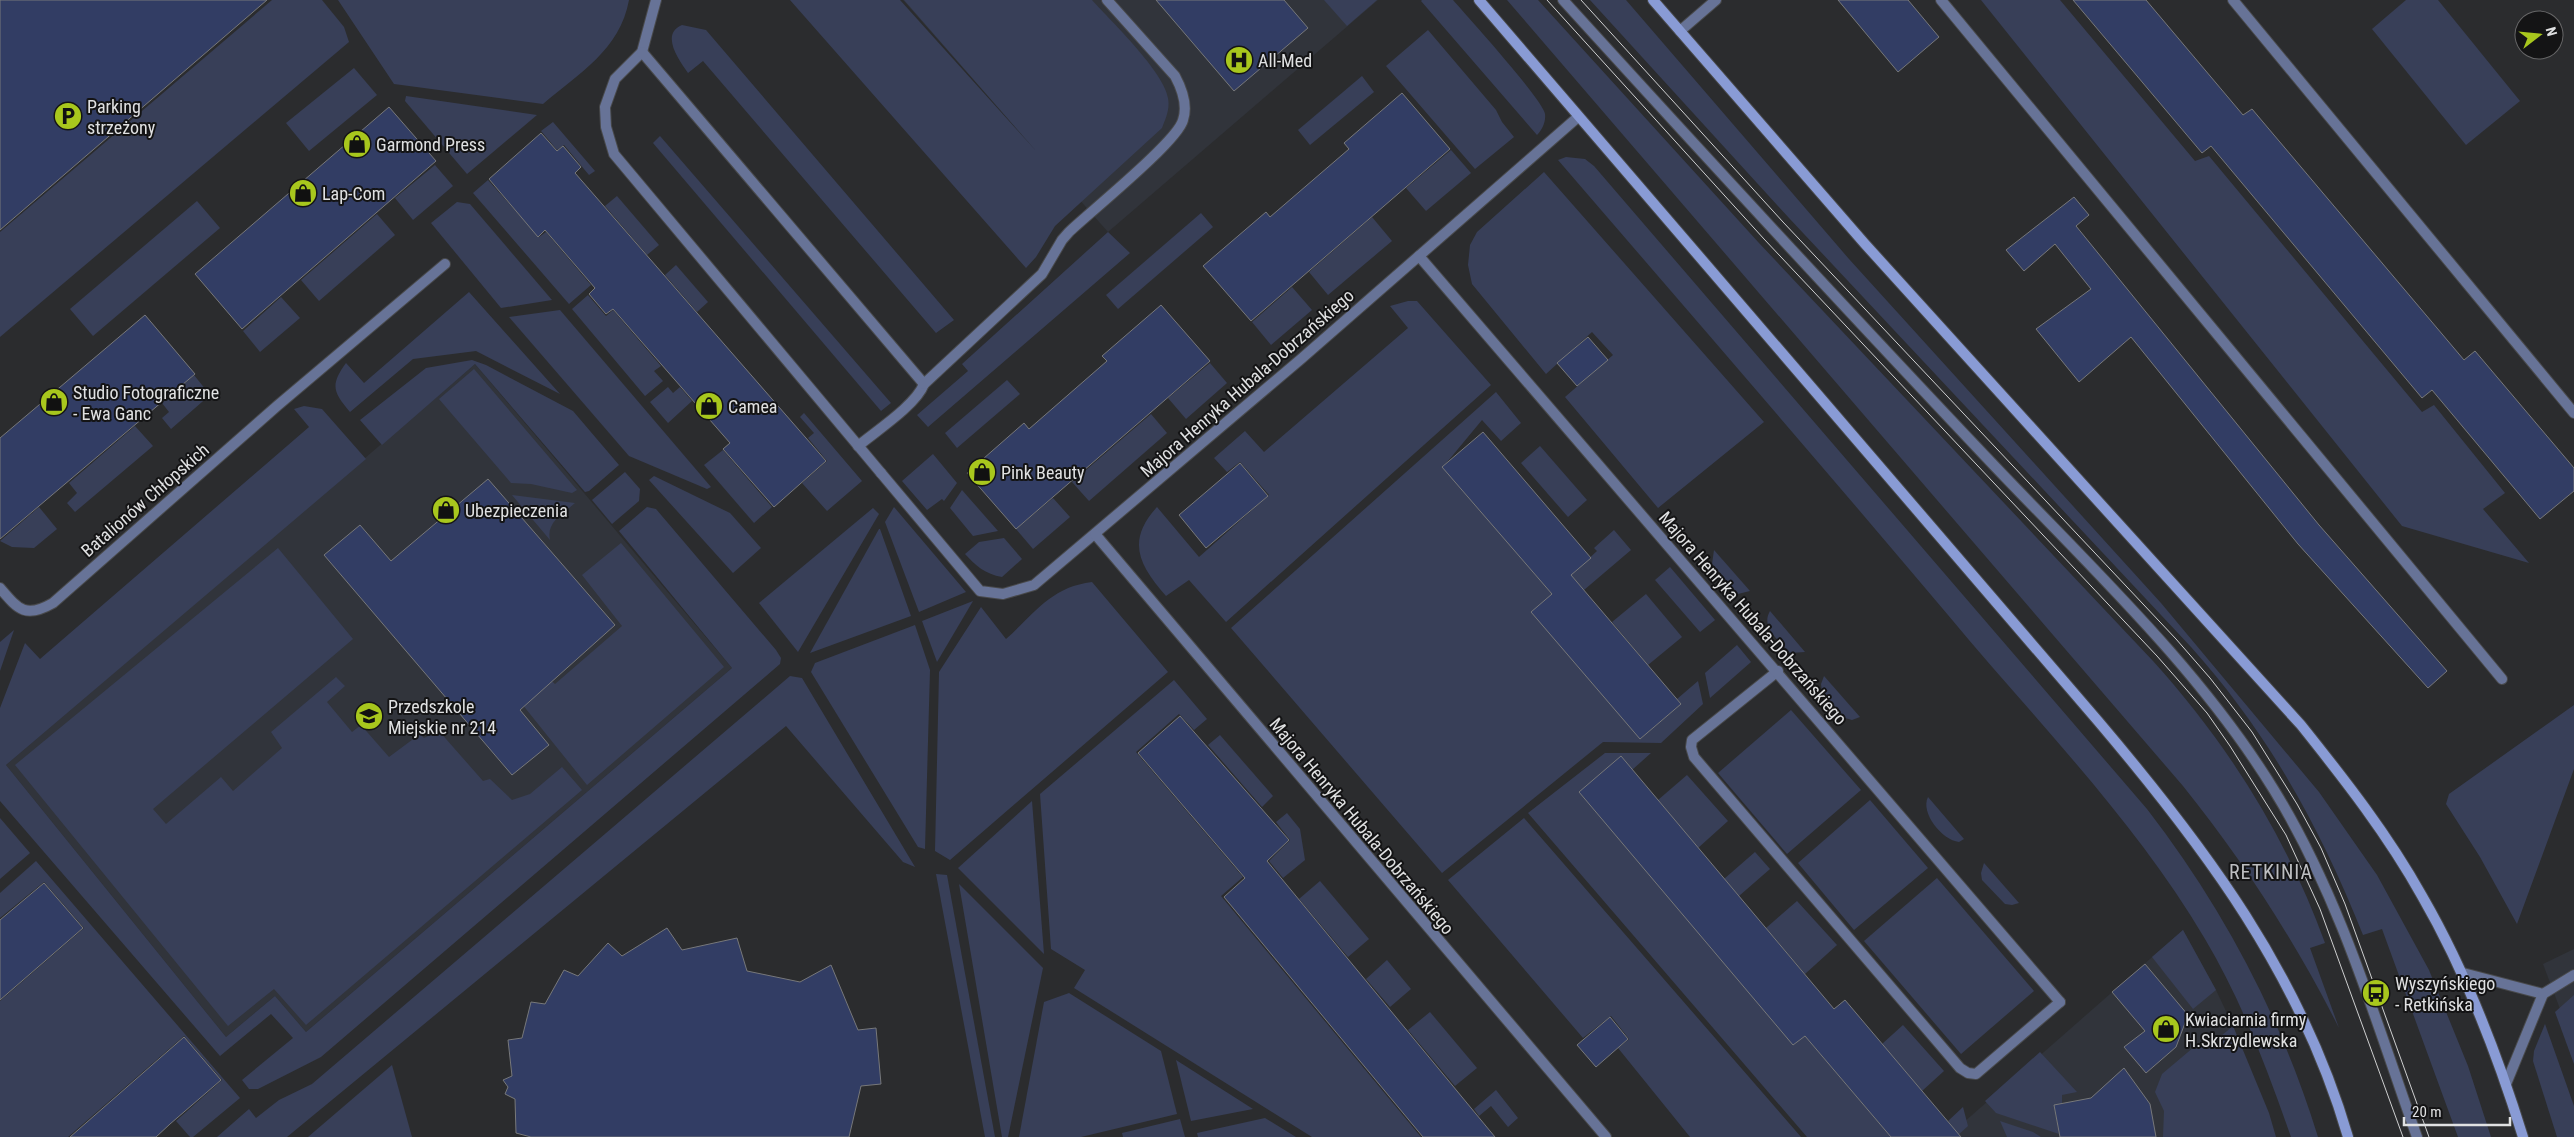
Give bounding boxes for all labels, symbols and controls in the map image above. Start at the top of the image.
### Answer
north arrow [2514,10,2564,60]
text: N [2543,25,2560,38]
hospital icon: All-Med [1224,45,1254,75]
place label: All-Med [1258,50,1312,71]
place label: Parking strzeżony [87,96,156,138]
parking icon: Parking strzeżony [53,101,83,131]
shop icon: Garmond Press [342,129,372,159]
place label: Garmond Press [376,134,485,155]
shop icon: Lap-Com [288,178,318,208]
place label: Lap-Com [322,183,385,204]
street label: Majora Henryka Hubala-Dobrzańskiego [1136,285,1358,481]
place label: Studio Fotograficzne - Ewa Ganc [73,382,219,424]
shop icon: Studio Fotograficzne - Ewa Ganc [39,387,69,417]
shop icon: Camea [694,391,724,421]
place label: Camea [728,396,777,417]
street label: Batalionów Chłopskich [77,439,213,561]
shop icon: Pink Beauty [967,457,997,487]
place label: Pink Beauty [1001,462,1085,483]
shop icon: Ubezpieczenia [431,495,461,525]
place label: Ubezpieczenia [465,500,568,521]
street label: Majora Henryka Hubala-Dobrzańskiego [1655,507,1851,729]
place label: Przedszkole Miejskie nr 214 [388,696,496,738]
school or university icon: Przedszkole Miejskie nr 214 [354,701,384,731]
street label: Majora Henryka Hubala-Dobrzańskiego [1265,714,1459,938]
district label: RETKINIA [2229,860,2313,884]
place label: Wyszyńskiego - Retkińska [2395,973,2495,1015]
bus stop icon: Wyszyńskiego - Retkińska [2361,978,2391,1008]
place label: Kwiaciarnia firmy H.Skrzydlewska [2185,1009,2307,1051]
shop icon: Kwiaciarnia firmy H.Skrzydlewska [2151,1014,2181,1044]
scale bar [2404,1094,2510,1126]
text: 20 m [2412,1103,2442,1121]

